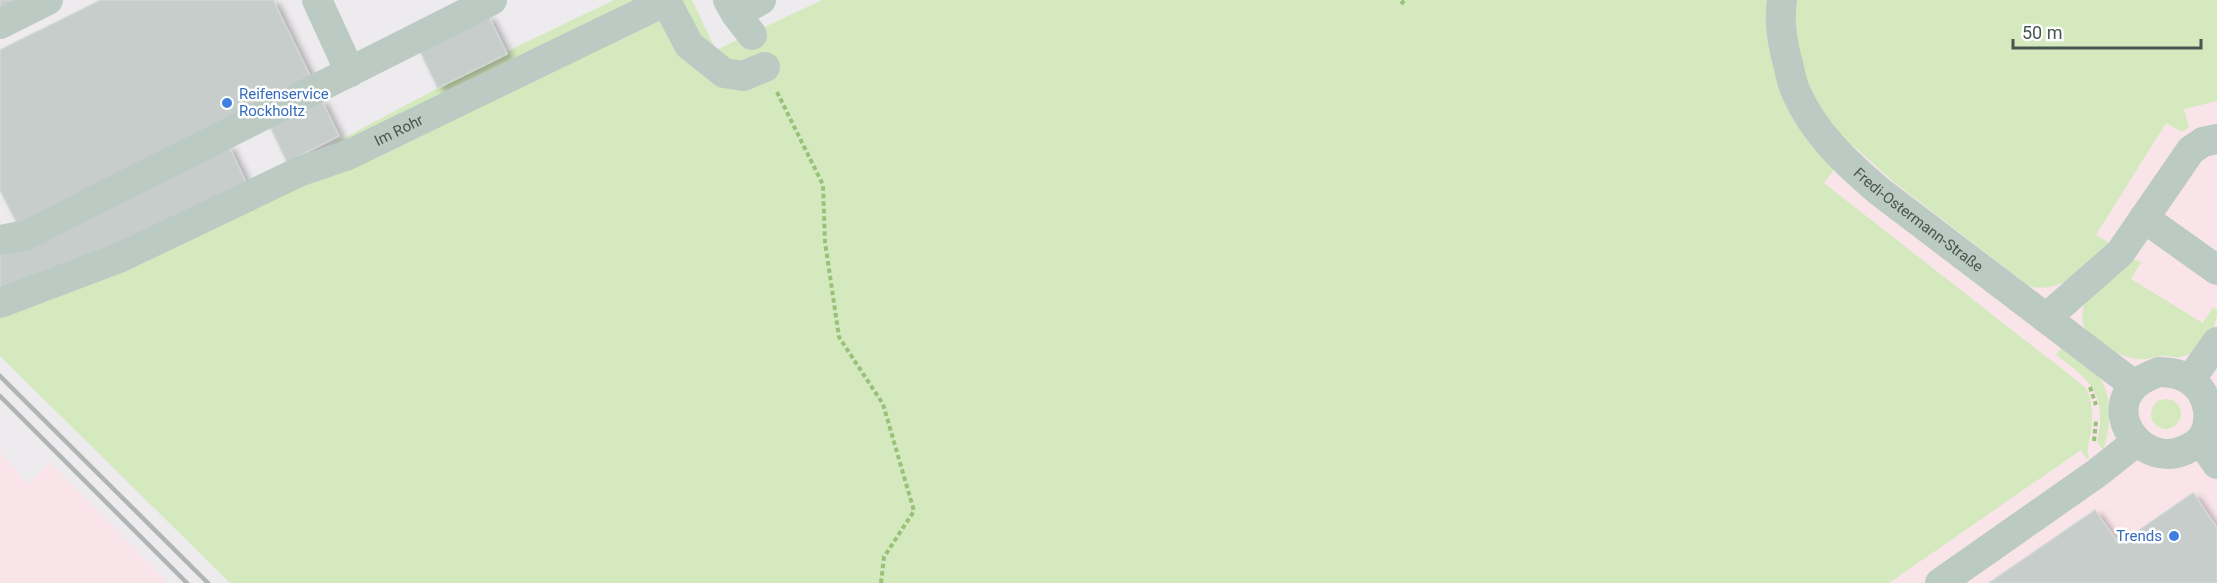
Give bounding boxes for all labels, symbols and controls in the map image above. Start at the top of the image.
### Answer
scale bar [2013,12,2200,50]
text: 50 m [2022,22,2062,43]
place label: Reifenservice Rockholtz [239,85,329,120]
marker: Reifenservice Rockholtz [220,96,234,110]
street label: Im Rohr [371,111,426,150]
street label: Fredi-Ostermann-Straße [1850,164,1987,276]
place label: Trends [2116,527,2162,545]
marker: Trends [2167,529,2181,543]

